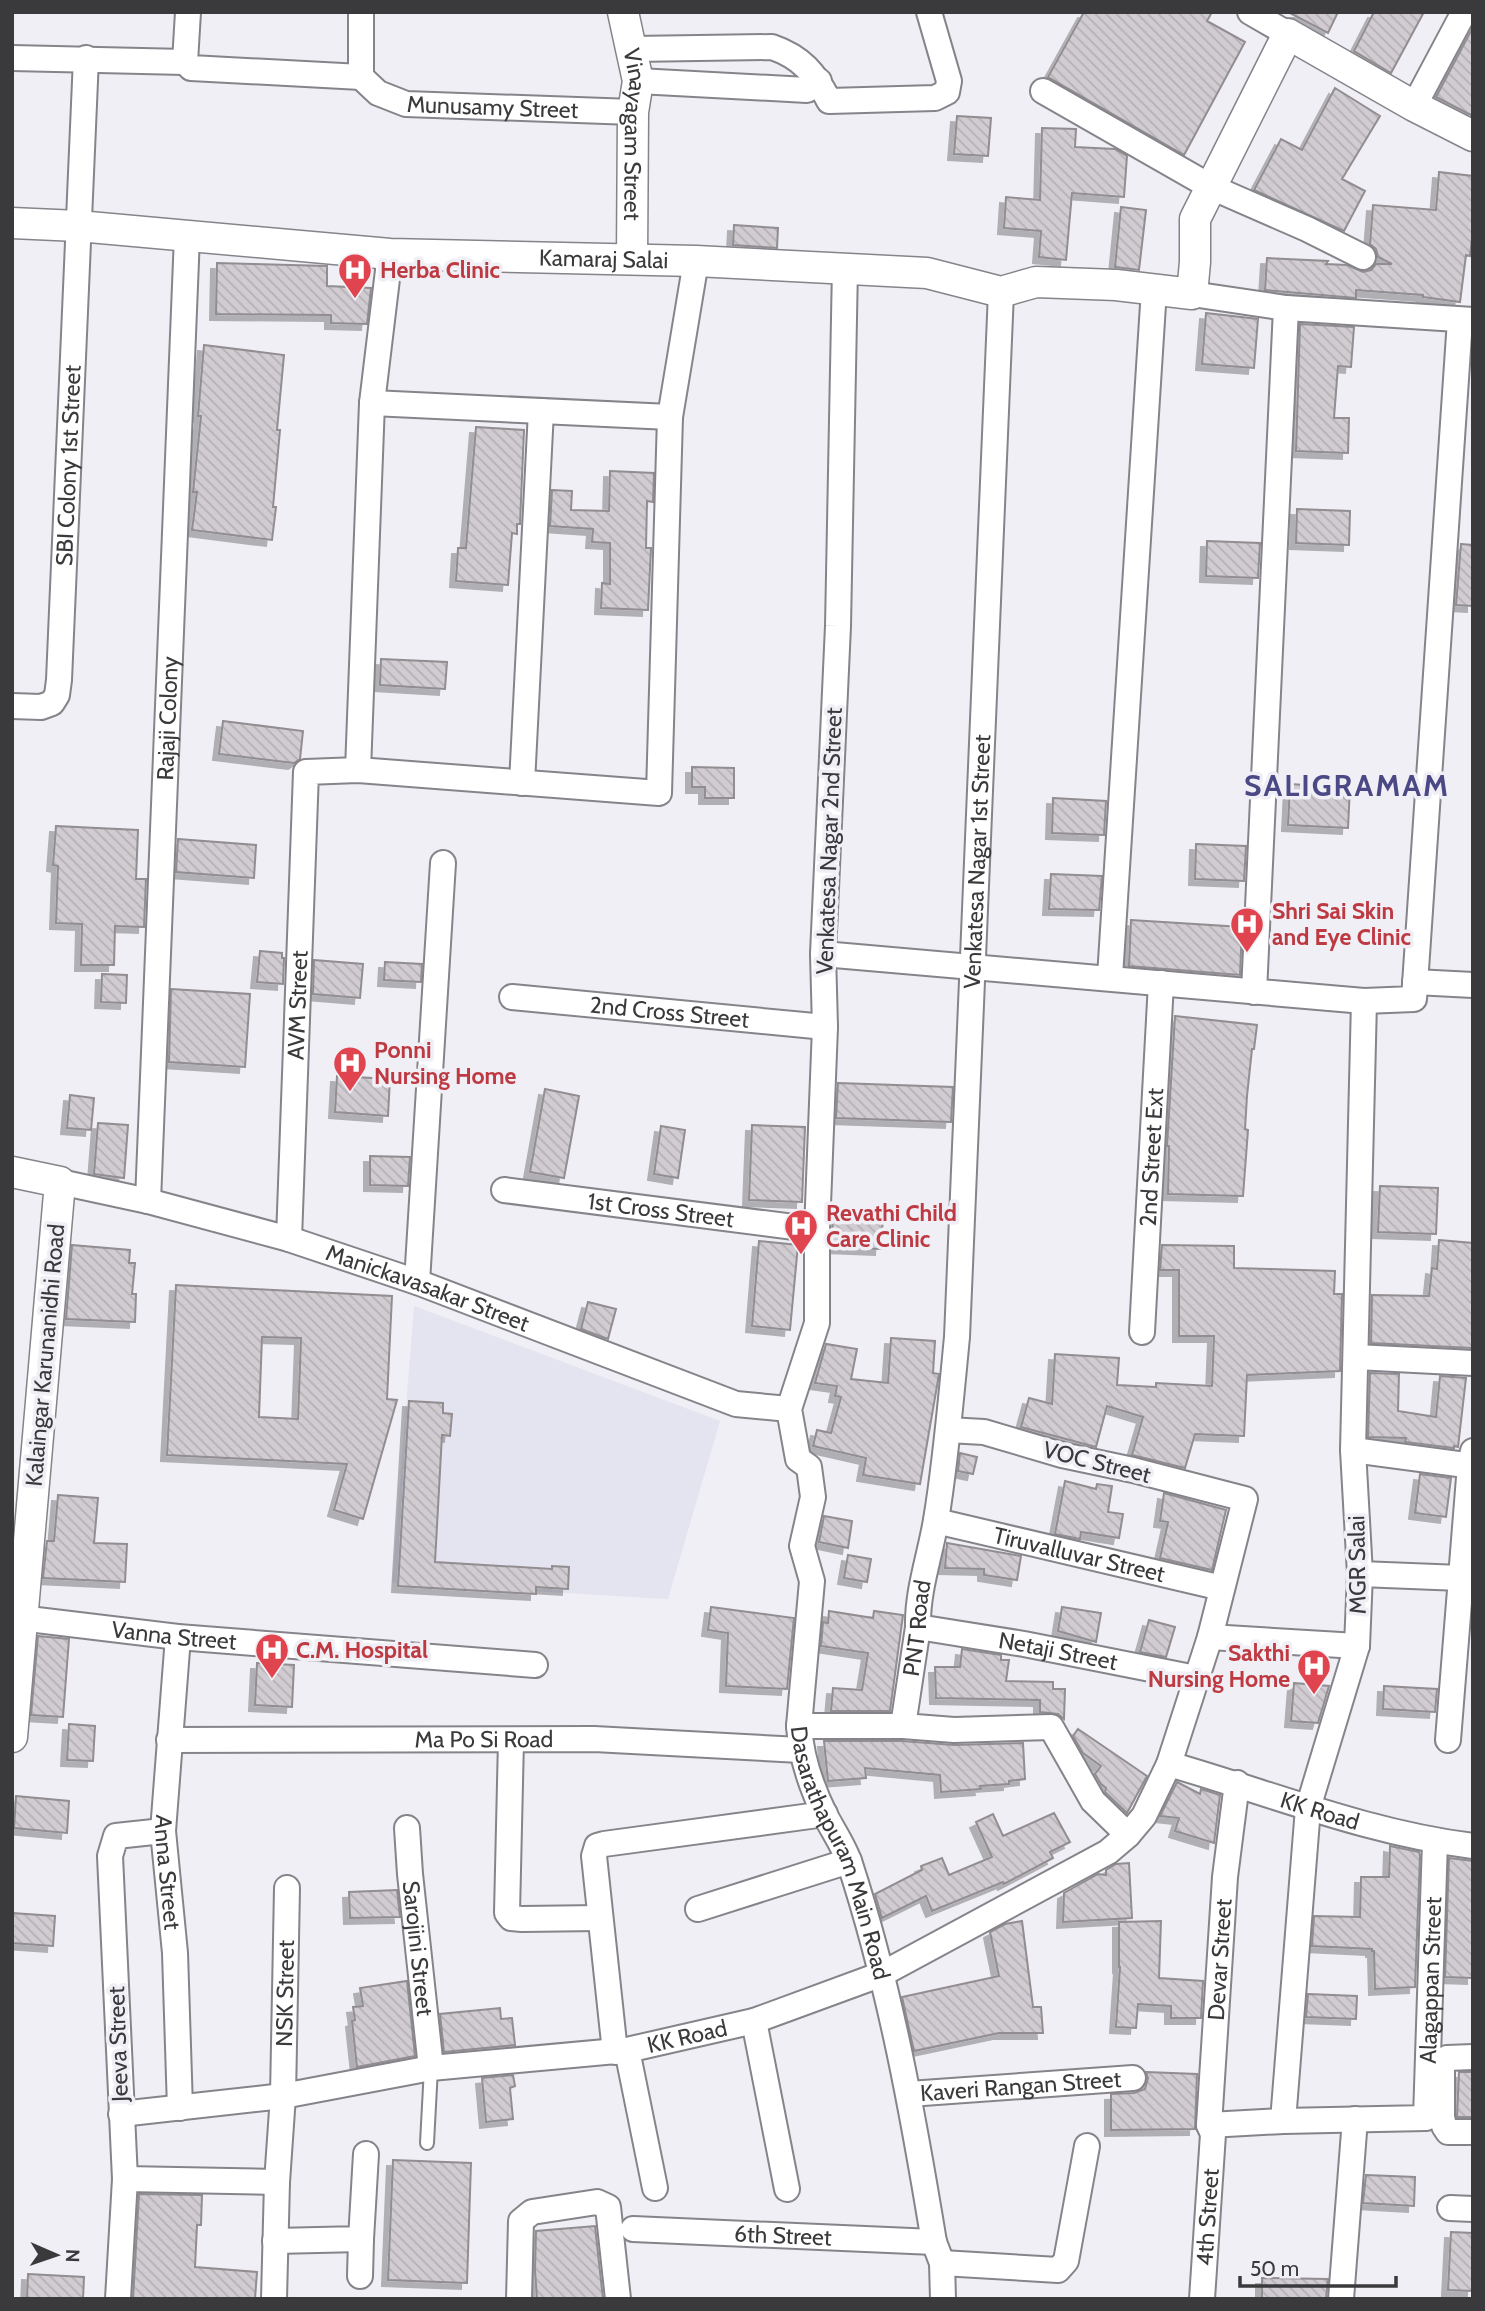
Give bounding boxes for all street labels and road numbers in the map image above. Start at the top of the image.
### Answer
street label: Vinayagam Street [617,46,652,221]
street label: Munusamy Street [406,90,579,124]
street label: Kamaraj Salai [539,243,669,274]
street label: SBI Colony 1st Street [50,364,87,567]
street label: Rajaji Colony [151,655,184,781]
street label: Venkatesa Nagar 2nd Street [810,707,848,975]
street label: Venkatesa Nagar 1st Street [958,733,996,989]
street label: AVM Street [282,950,314,1060]
street label: 2nd Cross Street [588,991,750,1034]
street label: 2nd Street Ext [1134,1087,1169,1227]
street label: 1st Cross Street [586,1187,736,1233]
street label: Kalaingar Karunanidhi Road [20,1223,70,1487]
street label: Manickavasakar Street [322,1238,533,1338]
street label: VOC Street [1040,1435,1154,1489]
street label: MGR Salai [1342,1515,1372,1615]
street label: Tiruvalluvar Street [991,1521,1168,1588]
street label: PNT Road [897,1578,937,1678]
street label: Vanna Street [110,1615,238,1656]
street label: Netaji Street [996,1626,1120,1676]
street label: Dasarathapuram Main Road [785,1724,896,1983]
street label: Ma Po Si Road [415,1725,553,1753]
street label: KK Road [1277,1786,1363,1836]
street label: Anna Street [149,1814,187,1931]
street label: Sarojini Street [397,1879,439,2018]
street label: Alagappan Street [1414,1896,1447,2064]
street label: Devar Street [1202,1897,1238,2021]
street label: NSK Street [270,1939,300,2047]
street label: Jeeva Street [102,1986,134,2103]
street label: KK Road [644,2014,730,2059]
street label: Kaveri Rangan Street [919,2065,1122,2107]
street label: 4th Street [1190,2167,1225,2267]
street label: 6th Street [733,2219,832,2252]

